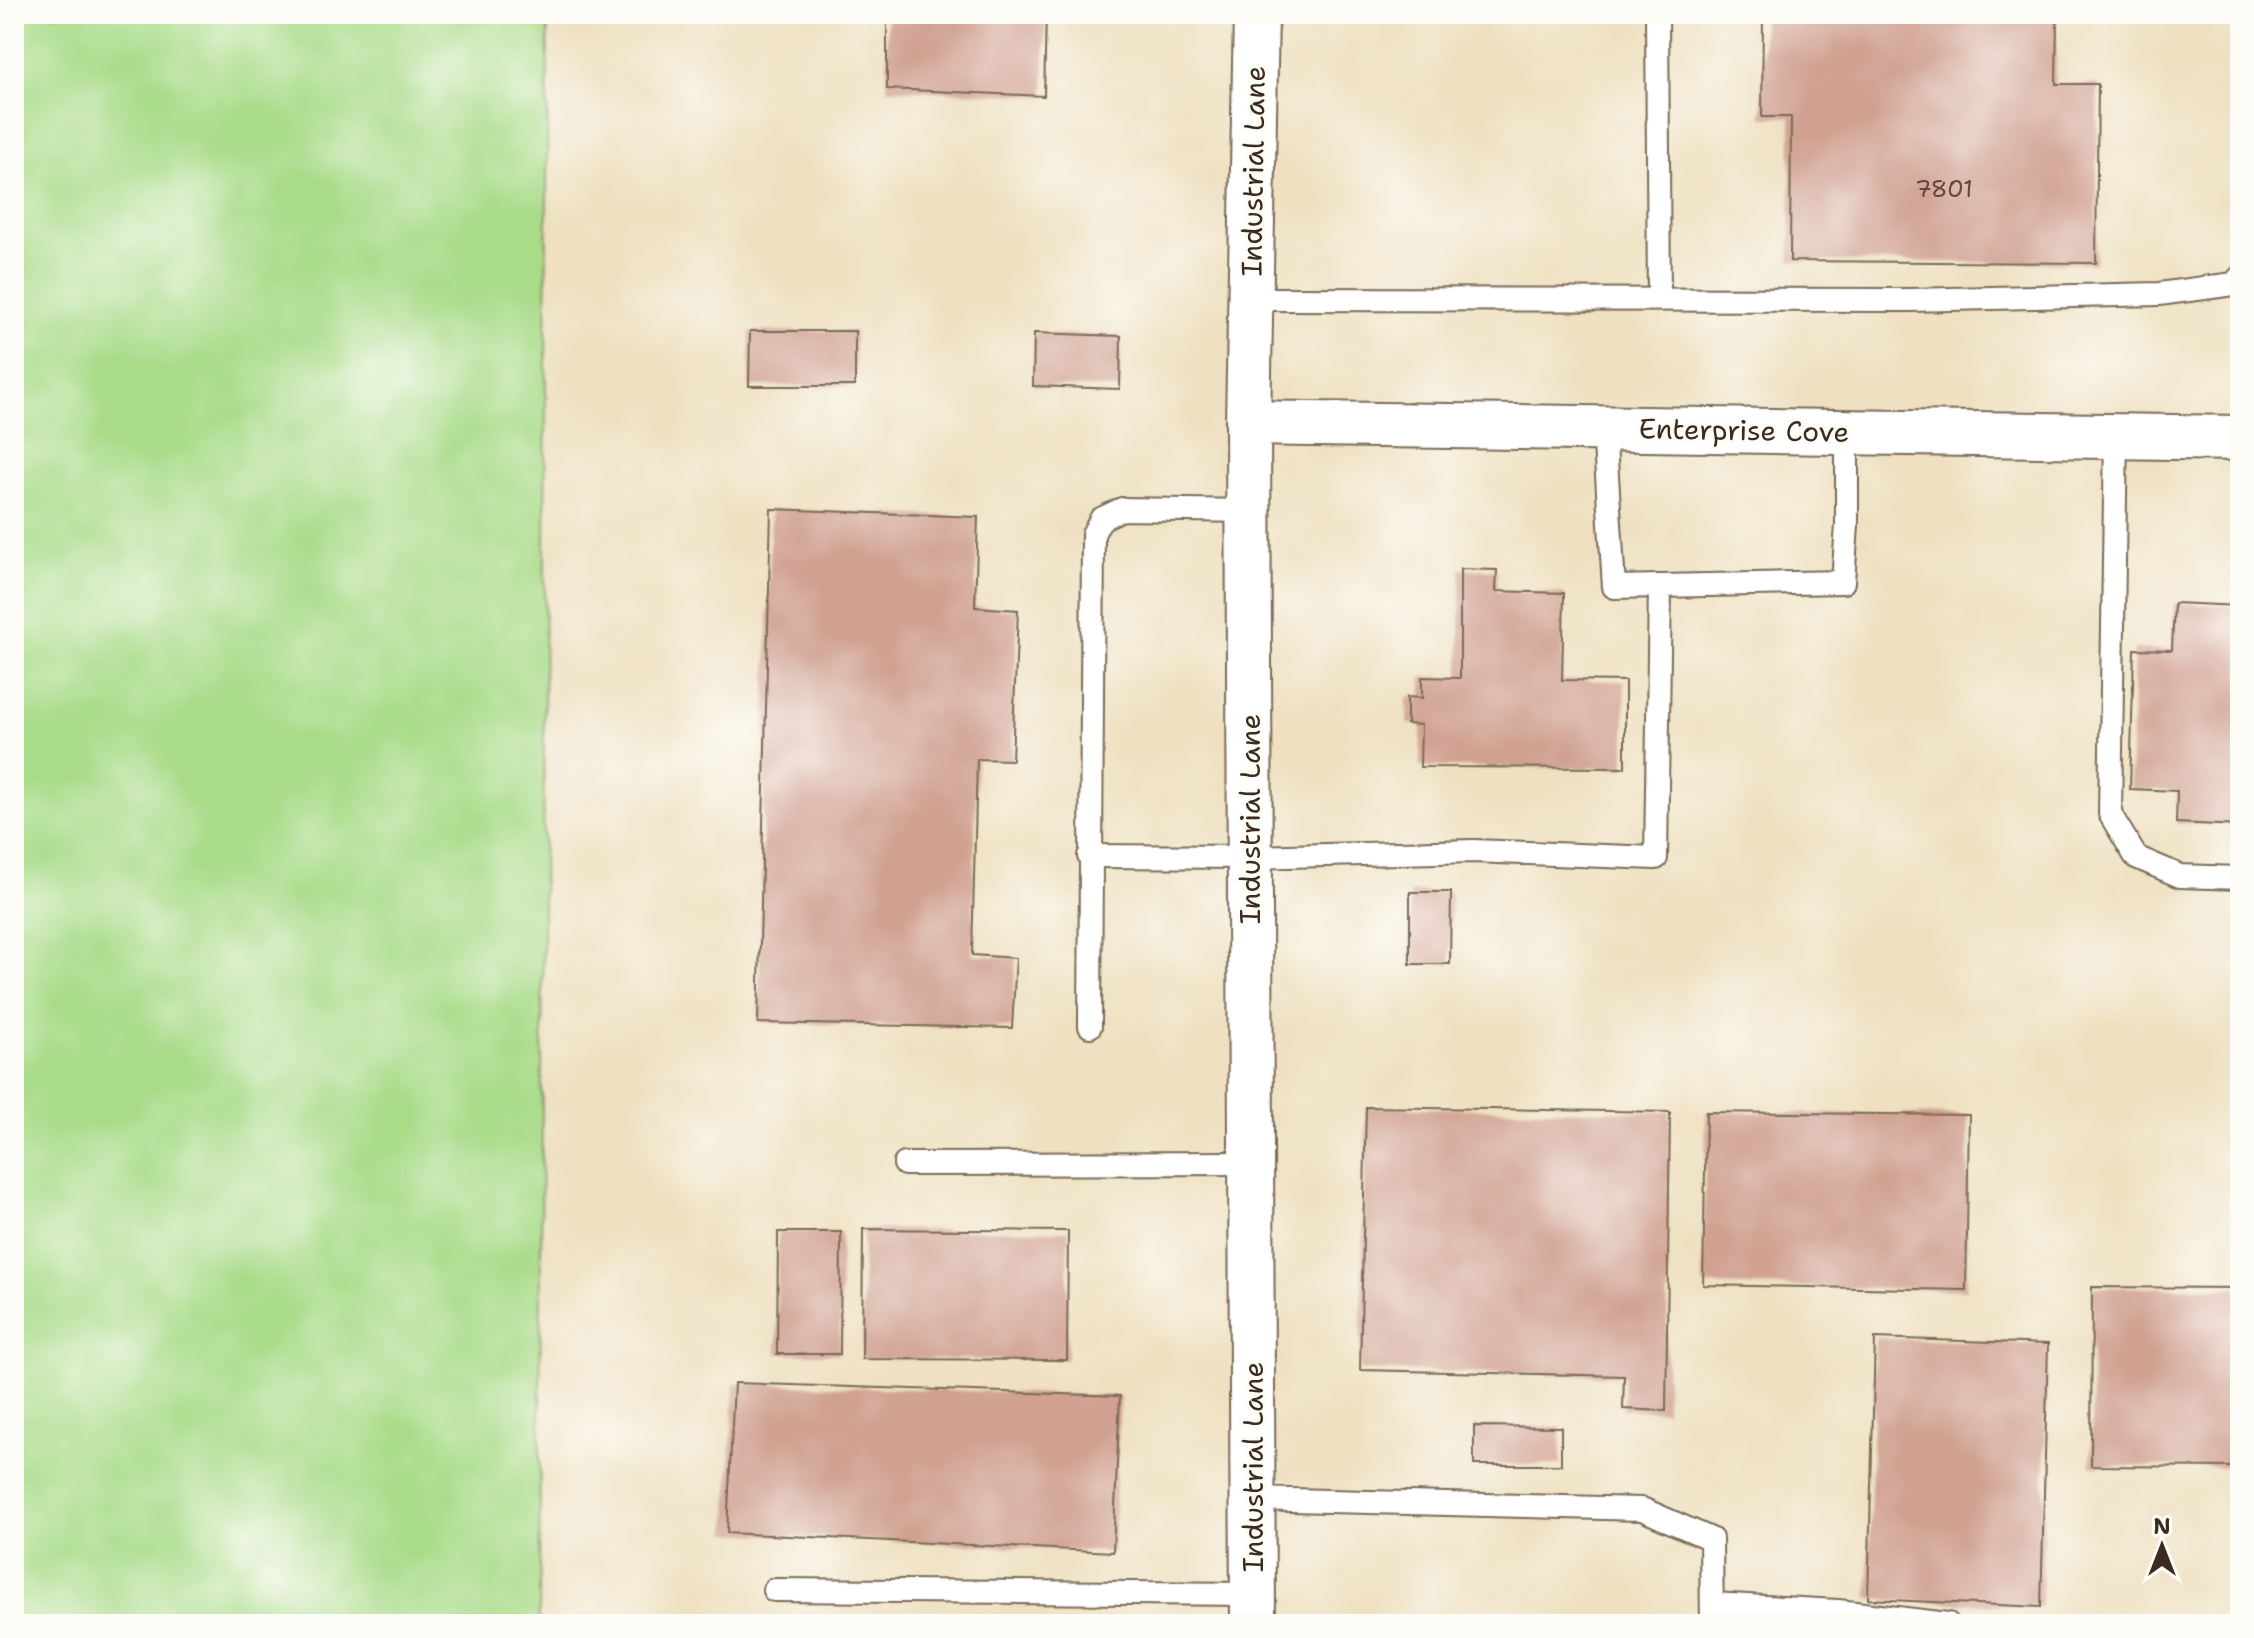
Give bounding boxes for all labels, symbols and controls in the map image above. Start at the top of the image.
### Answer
street label: Industrial Lane [1232,65,1274,277]
house number: 7801 [1915,173,1973,205]
street label: Enterprise Cove [1638,409,1850,451]
street label: Industrial Lane [1231,714,1269,924]
street label: Industrial Lane [1234,1362,1272,1572]
north arrow [2122,1506,2202,1586]
text: N [2153,1512,2171,1541]

